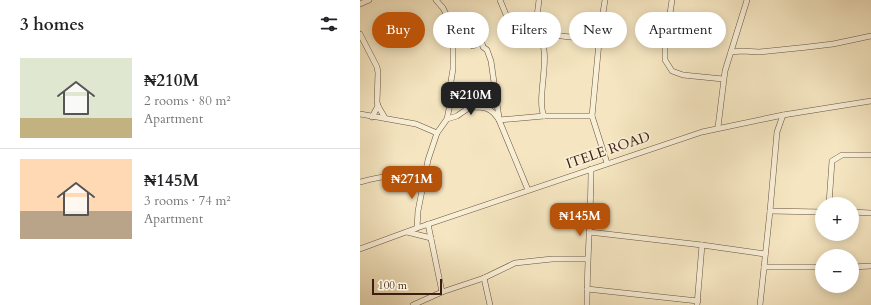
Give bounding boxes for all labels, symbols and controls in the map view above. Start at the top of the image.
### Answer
chip: Buy [372,12,425,48]
chip: Rent [433,12,489,48]
chip: Filters [497,12,561,48]
chip: New [569,12,627,48]
chip: Apartment [635,12,726,48]
text: 3 homes [20,13,84,36]
icon: filters [318,13,340,35]
text: ₦210M [144,69,199,92]
icon: home [52,74,100,122]
pin: ₦210M [443,82,499,116]
text: ₦210M [450,86,492,104]
text: 2 rooms · 80 m² [144,92,231,110]
text: Apartment [144,110,203,128]
street label: ITELE ROAD [563,127,653,173]
pin: ₦271M [384,166,440,200]
text: ₦145M [144,169,199,192]
text: ₦271M [391,170,433,188]
icon: home [52,175,100,223]
text: 3 rooms · 74 m² [144,192,231,210]
map controls [815,197,859,293]
button: + [815,197,859,241]
pin: ₦145M [552,203,608,237]
text: ₦145M [559,207,601,225]
text: Apartment [144,210,203,228]
button: − [815,249,859,293]
scale bar [372,277,442,296]
text: 100 m [378,278,407,293]

